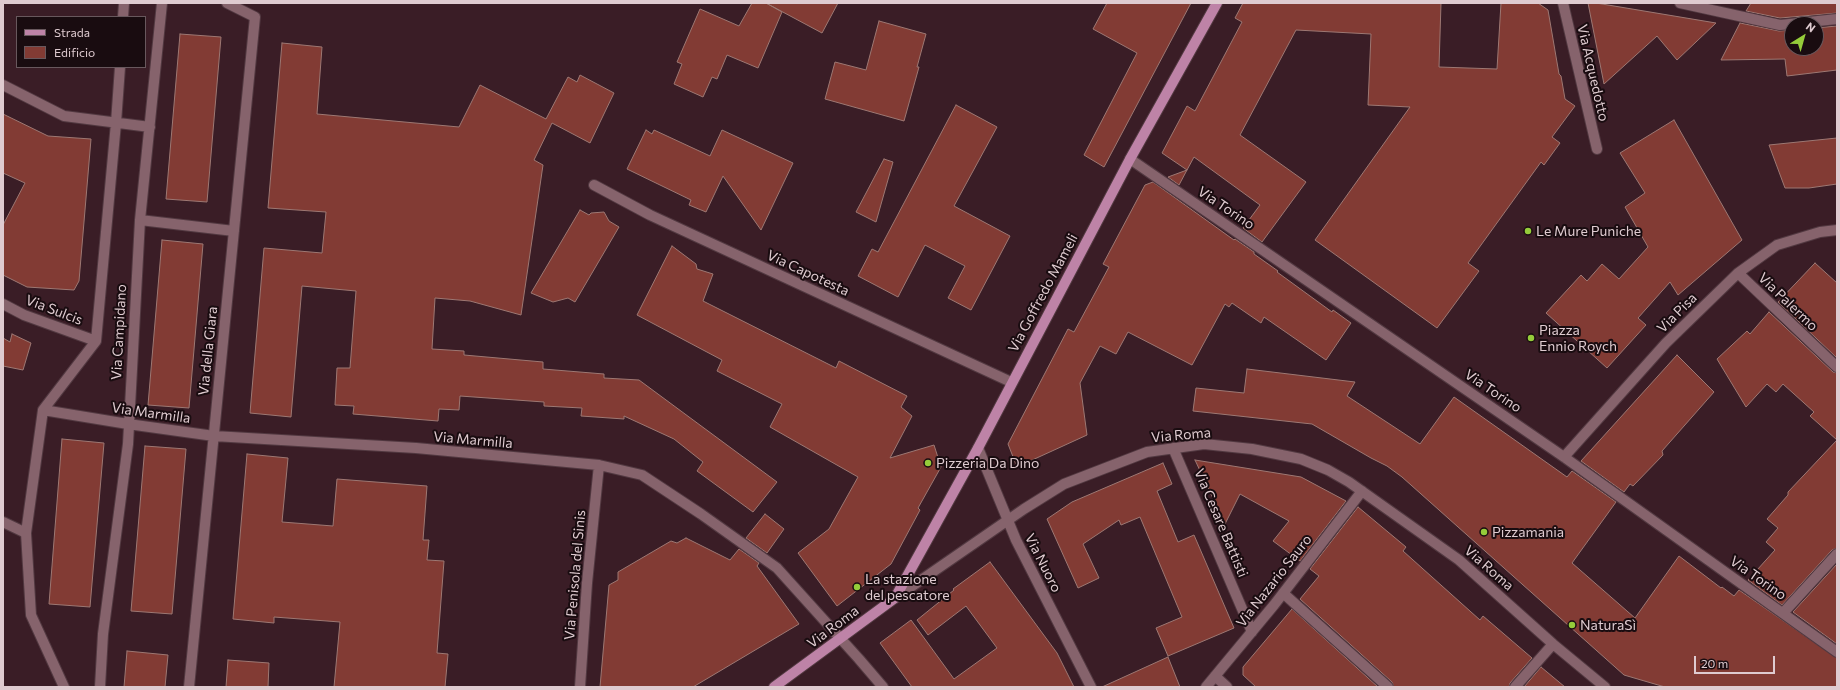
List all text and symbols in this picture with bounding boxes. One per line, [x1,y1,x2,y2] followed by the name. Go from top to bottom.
[16,16,146,68] legend
[1784,16,1824,56] north arrow
[1804,19,1818,34] text: N
[1574,23,1612,123] street label: Via Acquedotto
[54,25,90,39] text: Strada
[54,45,95,59] text: Edificio
[1194,183,1258,233] street label: Via Torino
[1536,223,1641,239] place label: Le Mure Puniche
[1523,226,1533,236] marker: Le Mure Puniche
[1005,231,1081,355] street label: Via Goffredo Mameli
[764,247,852,299] street label: Via Capotesta
[1755,269,1821,335] street label: Via Palermo
[108,284,130,380] street label: Via Campidano
[1654,290,1700,336] street label: Via Pisa
[23,291,85,329] street label: Via Sulcis
[195,305,221,397] street label: Via della Giara
[1539,322,1617,354] place label: Piazza Ennio Roych
[1526,333,1536,343] marker: Piazza Ennio Roych
[1461,366,1525,416] street label: Via Torino
[110,399,192,427] street label: Via Marmilla
[1150,424,1212,446] street label: Via Roma
[433,428,513,452] street label: Via Marmilla
[936,455,1039,471] place label: Pizzeria Da Dino
[923,458,933,468] marker: Pizzeria Da Dino
[1191,466,1251,580] street label: Via Cesare Battisti
[561,509,589,641] street label: Via Penisola del Sinis
[1492,524,1564,540] place label: Pizzamania
[1479,527,1489,537] marker: Pizzamania
[1021,531,1065,595] street label: Via Nuoro
[1233,531,1315,631] street label: Via Nazario Sauro
[1461,542,1517,594] street label: Via Roma
[1727,552,1789,604] street label: Via Torino
[865,571,950,604] place label: La stazione del pescatore
[852,582,862,592] marker: La stazione del pescatore
[804,602,862,652] street label: Via Roma
[1580,617,1636,633] place label: NaturaSì
[1567,620,1577,630] marker: NaturaSì
[1696,648,1777,674] scale bar
[1701,656,1728,670] text: 20 m

